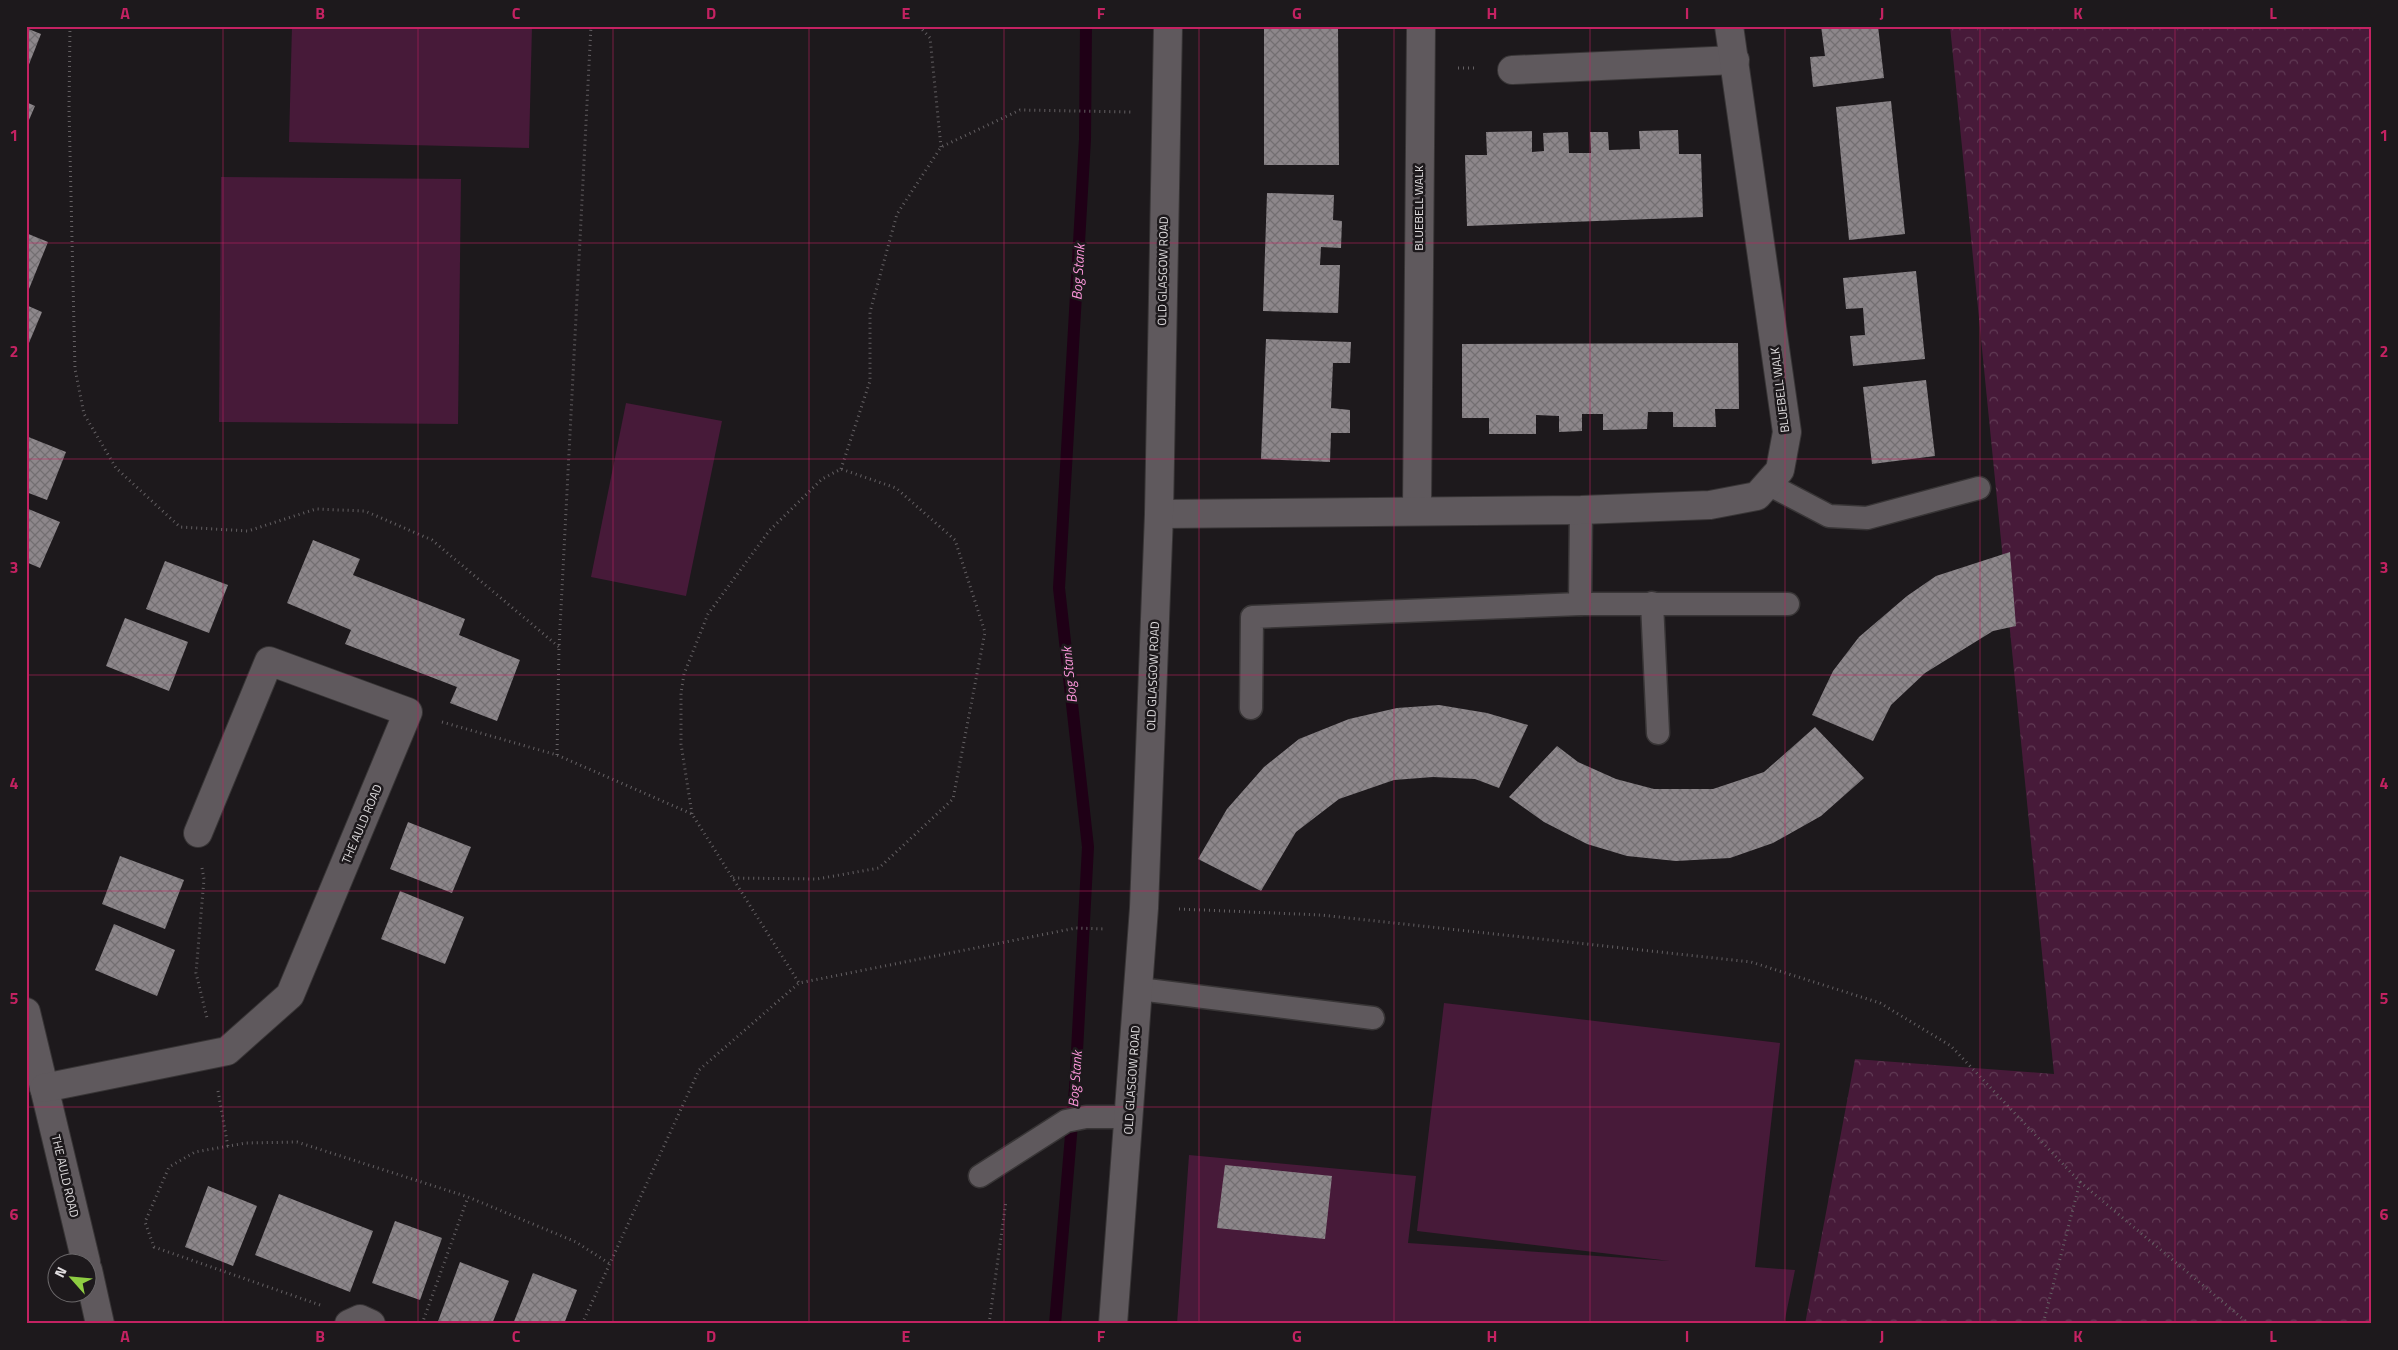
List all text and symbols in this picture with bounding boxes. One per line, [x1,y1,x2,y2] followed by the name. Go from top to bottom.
[120,1,130,25] text: A
[315,1,325,25] text: B
[512,1,521,25] text: C
[706,1,716,25] text: D
[902,1,911,25] text: E
[1097,1,1106,25] text: F
[1292,1,1302,25] text: G
[1487,1,1497,25] text: H
[1685,1,1689,25] text: I
[1880,1,1884,25] text: J
[2073,1,2083,25] text: K
[2269,1,2277,25] text: L
[10,123,18,147] text: 1
[2380,123,2388,147] text: 1
[1409,165,1428,251] street label: BLUEBELL WALK
[1152,216,1173,326] street label: OLD GLASGOW ROAD
[1066,242,1090,301] water label: Bog Stank
[10,339,18,363] text: 2
[2380,339,2388,363] text: 2
[1765,346,1794,434] street label: BLUEBELL WALK
[10,555,18,579] text: 3
[2380,555,2388,579] text: 3
[1141,621,1164,731] street label: OLD GLASGOW ROAD
[1055,644,1082,704] water label: Bog Stank
[10,771,19,795] text: 4
[2380,771,2389,795] text: 4
[336,781,387,866] street label: THE AULD ROAD
[10,986,19,1010] text: 5
[2380,986,2389,1010] text: 5
[1118,1024,1145,1135] street label: OLD GLASGOW ROAD
[1062,1048,1087,1108] water label: Bog Stank
[47,1132,84,1220] street label: THE AULD ROAD
[10,1202,19,1226] text: 6
[2380,1202,2389,1226] text: 6
[48,1252,98,1302] north arrow
[48,1263,72,1281] text: N
[120,1324,130,1348] text: A
[315,1324,325,1348] text: B
[512,1324,521,1348] text: C
[706,1324,716,1348] text: D
[902,1324,911,1348] text: E
[1097,1324,1106,1348] text: F
[1292,1324,1302,1348] text: G
[1487,1324,1497,1348] text: H
[1685,1324,1689,1348] text: I
[1880,1324,1884,1348] text: J
[2073,1324,2083,1348] text: K
[2269,1324,2277,1348] text: L

